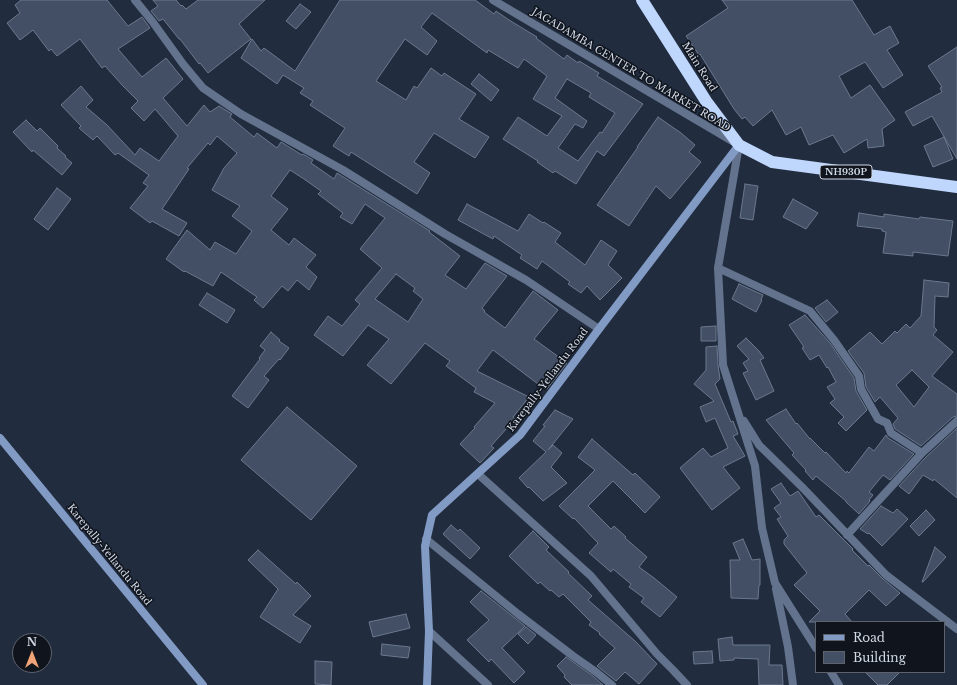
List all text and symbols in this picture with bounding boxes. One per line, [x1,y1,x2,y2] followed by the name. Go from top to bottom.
[530,6,732,134] street label: JAGADAMBA CENTER TO MARKET ROAD
[679,40,719,94] street label: Main Road
[820,165,872,179] road number: NH930P
[505,326,591,434] street label: Karepally-Yellandu Road
[64,502,154,608] street label: Karepally-Yellandu Road
[815,621,945,673] legend
[853,630,885,645] text: Road
[12,633,52,673] north arrow
[27,635,37,649] text: N
[853,650,906,665] text: Building

